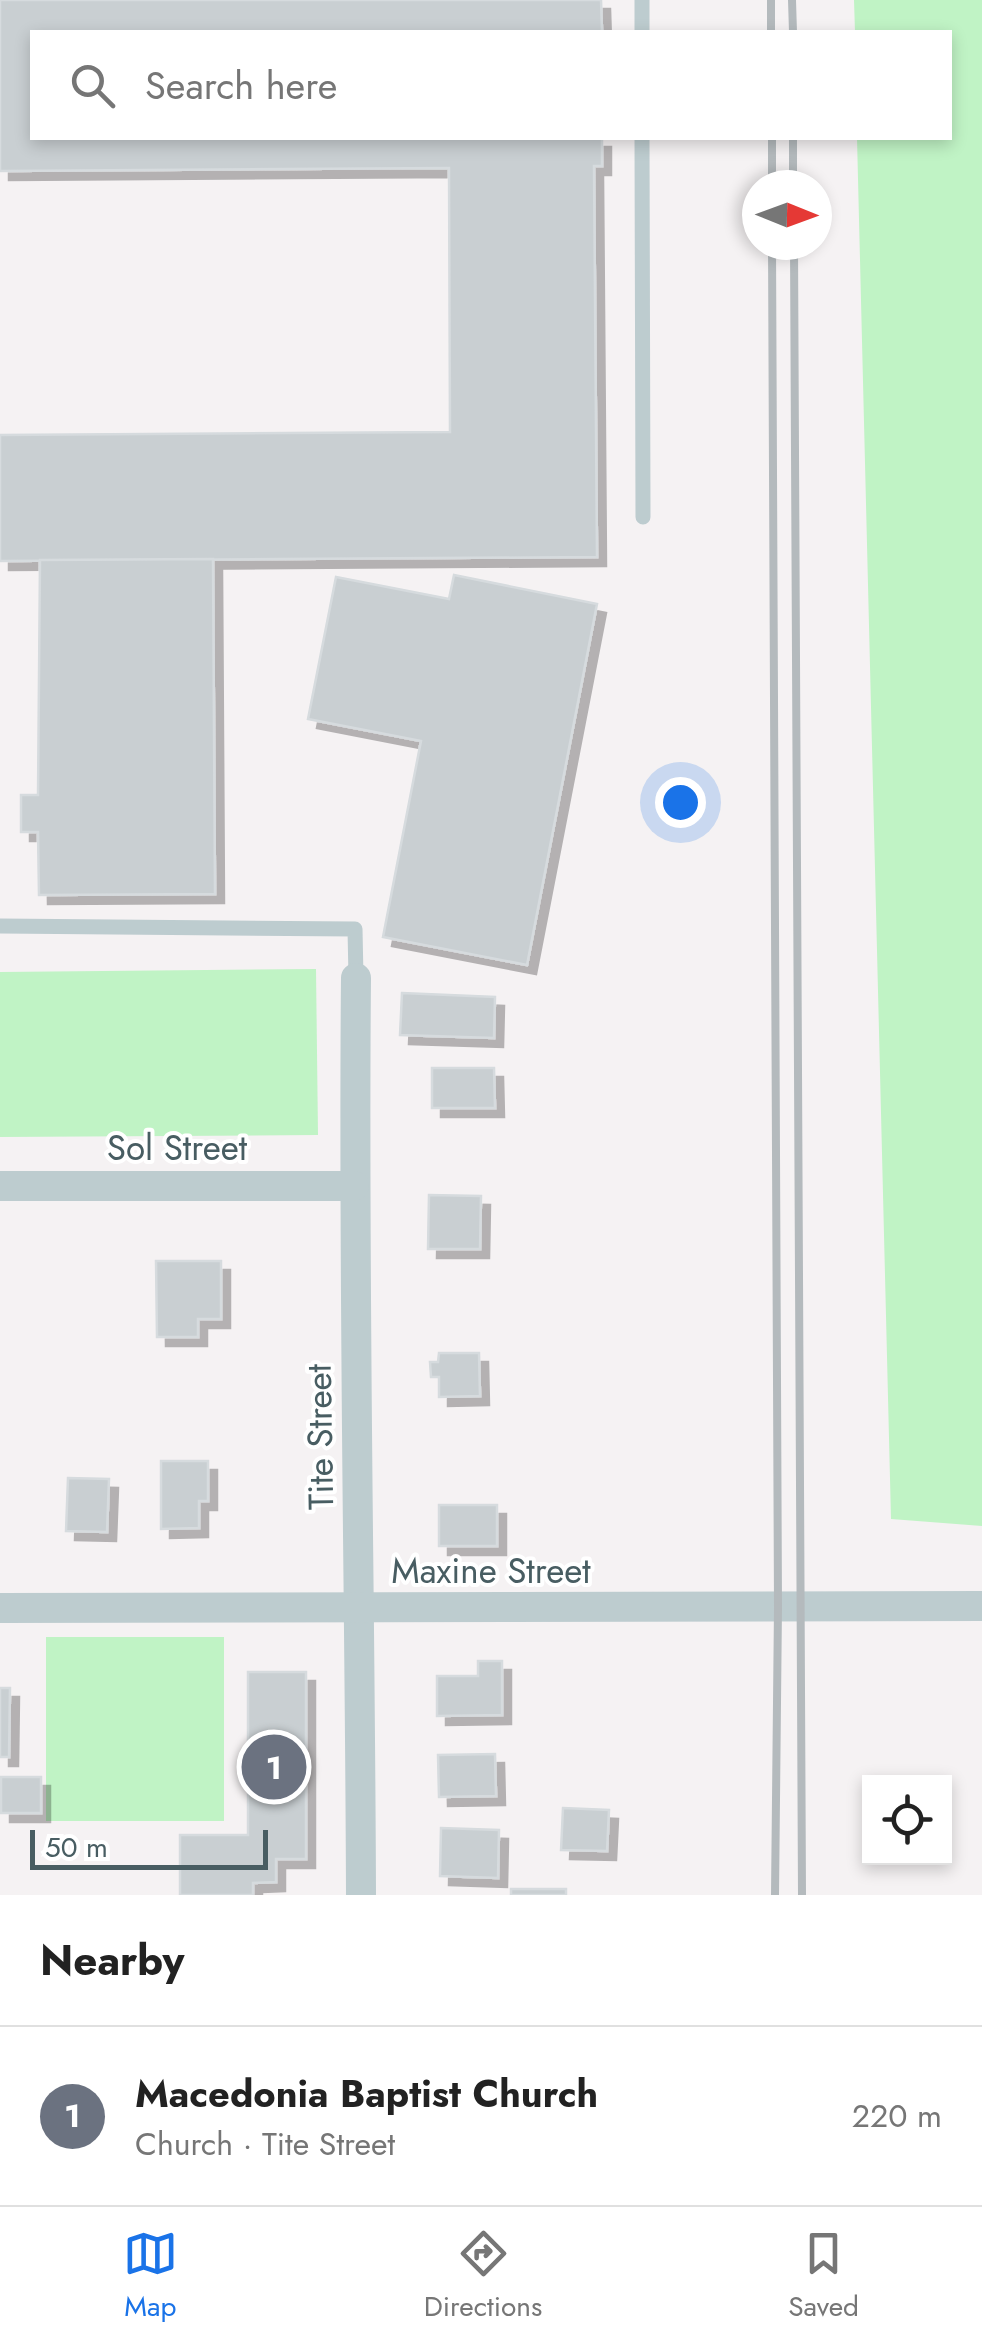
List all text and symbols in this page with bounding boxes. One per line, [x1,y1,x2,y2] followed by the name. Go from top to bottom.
[30,30,952,140] search box
[65,58,120,113] icon: search
[145,58,337,113] text: Search here
[742,170,832,260] north arrow
[655,777,706,828] your location
[107,1123,248,1173] street label: Sol Street
[294,1363,346,1510] street label: Tite Street
[391,1546,591,1596] street label: Maxine Street
[242,1730,306,1804] pin: 1
[862,1775,952,1865] map controls
[862,1775,952,1865] button: locate
[30,1825,268,1870] scale bar
[45,1827,108,1868] text: 50 m
[40,1930,184,1991] text: Nearby
[135,2066,598,2121] text: Macedonia Baptist Church
[64,2093,81,2139] text: 1
[852,2093,942,2139] text: 220 m
[135,2121,395,2167] text: Church · Tite Street
[123,2226,178,2327] tab: Map
[424,2226,542,2327] tab: Directions
[788,2226,859,2327] tab: Saved

